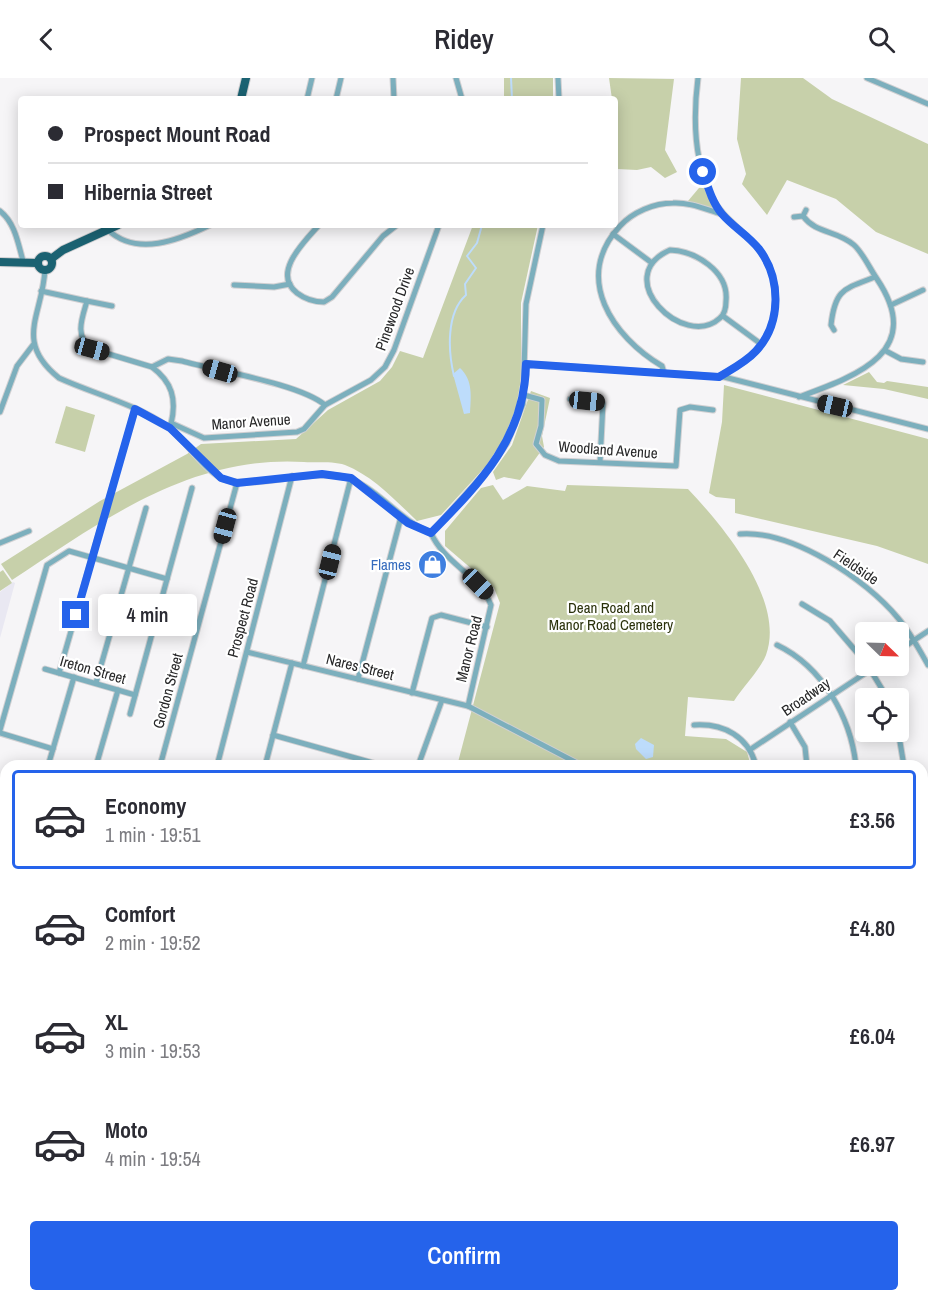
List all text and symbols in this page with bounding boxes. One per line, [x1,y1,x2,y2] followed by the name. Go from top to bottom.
[434,21,494,57] text: Ridey
[30,23,63,56] icon: back
[865,23,898,56] icon: search
[84,119,270,149] text: Prospect Mount Road
[689,158,716,185] route start
[84,177,212,207] text: Hibernia Street
[370,264,419,354] street label: Pinewood Drive
[72,336,112,362] car
[200,357,240,385] car
[568,390,606,412] car
[815,393,855,419] car
[211,408,291,435] street label: Manor Avenue
[558,436,659,463] street label: Woodland Avenue
[212,506,238,546] car
[317,542,343,582] car
[829,544,883,590] street label: Fieldside
[416,549,448,581] shop icon: Flames
[371,554,411,575] place label: Flames
[459,565,497,603] car
[222,576,263,660] street label: Prospect Road
[97,594,196,636] callout: 4 min
[549,597,674,635] park label: Dean Road and Manor Road Cemetery
[62,601,89,628] route end
[126,601,169,628] text: 4 min
[450,614,487,684] street label: Manor Road
[855,622,909,676] north arrow
[855,622,909,742] map controls
[324,648,397,685] street label: Nares Street
[58,650,129,689] street label: Ireton Street
[147,650,188,731] street label: Gordon Street
[777,672,835,721] street label: Broadway
[855,688,909,742] button: locate
[105,791,186,821] text: Economy
[33,793,87,847] icon: car
[850,805,895,835] text: £3.56
[105,821,201,848] text: 1 min · 19:51
[105,899,175,929] text: Comfort
[33,901,87,955] icon: car
[850,913,895,943] text: £4.80
[105,929,201,956] text: 2 min · 19:52
[105,1007,128,1037] text: XL
[33,1009,87,1063] icon: car
[850,1021,895,1051] text: £6.04
[105,1037,201,1064] text: 3 min · 19:53
[105,1115,148,1145] text: Moto
[33,1117,87,1171] icon: car
[850,1129,895,1159] text: £6.97
[105,1145,201,1172] text: 4 min · 19:54
[30,1221,898,1290] button: Confirm

